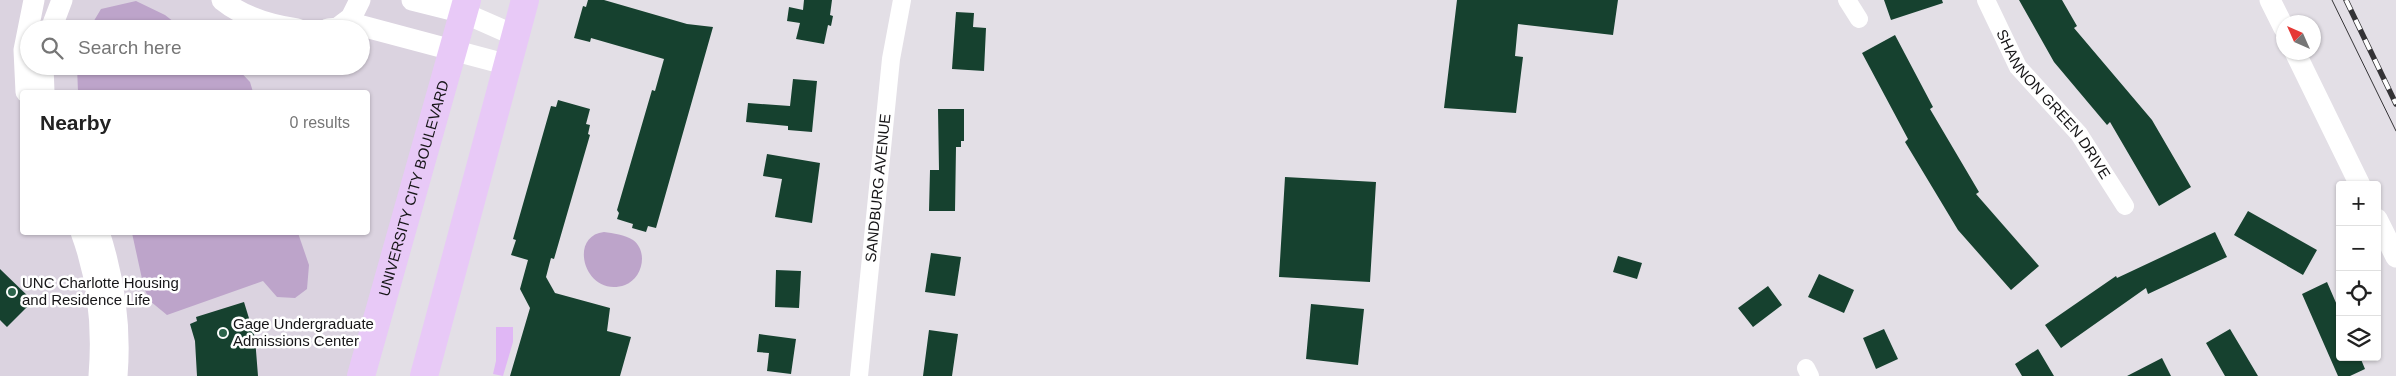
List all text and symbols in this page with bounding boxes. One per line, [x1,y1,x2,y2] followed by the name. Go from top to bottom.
[2276,15,2321,60] north arrow
[20,20,370,75] search box
[1993,26,2114,182] street label: SHANNON GREEN DRIVE
[38,34,66,62] icon: search
[78,37,182,58] text: Search here
[375,78,452,298] street label: UNIVERSITY CITY BOULEVARD
[40,111,111,134] text: Nearby
[862,113,893,263] street label: SANDBURG AVENUE
[290,114,350,131] text: 0 results
[2336,181,2381,361] map controls
[2336,181,2381,226] button: +
[2336,226,2381,271] button: −
[2336,271,2381,316] button: locate
[22,274,179,308] place label: UNC Charlotte Housing and Residence Life
[6,286,18,298] marker: UNC Charlotte Housing and Residence Life
[233,315,374,349] place label: Gage Undergraduate Admissions Center
[2336,316,2381,361] button: layers
[217,327,229,339] marker: Gage Undergraduate Admissions Center

